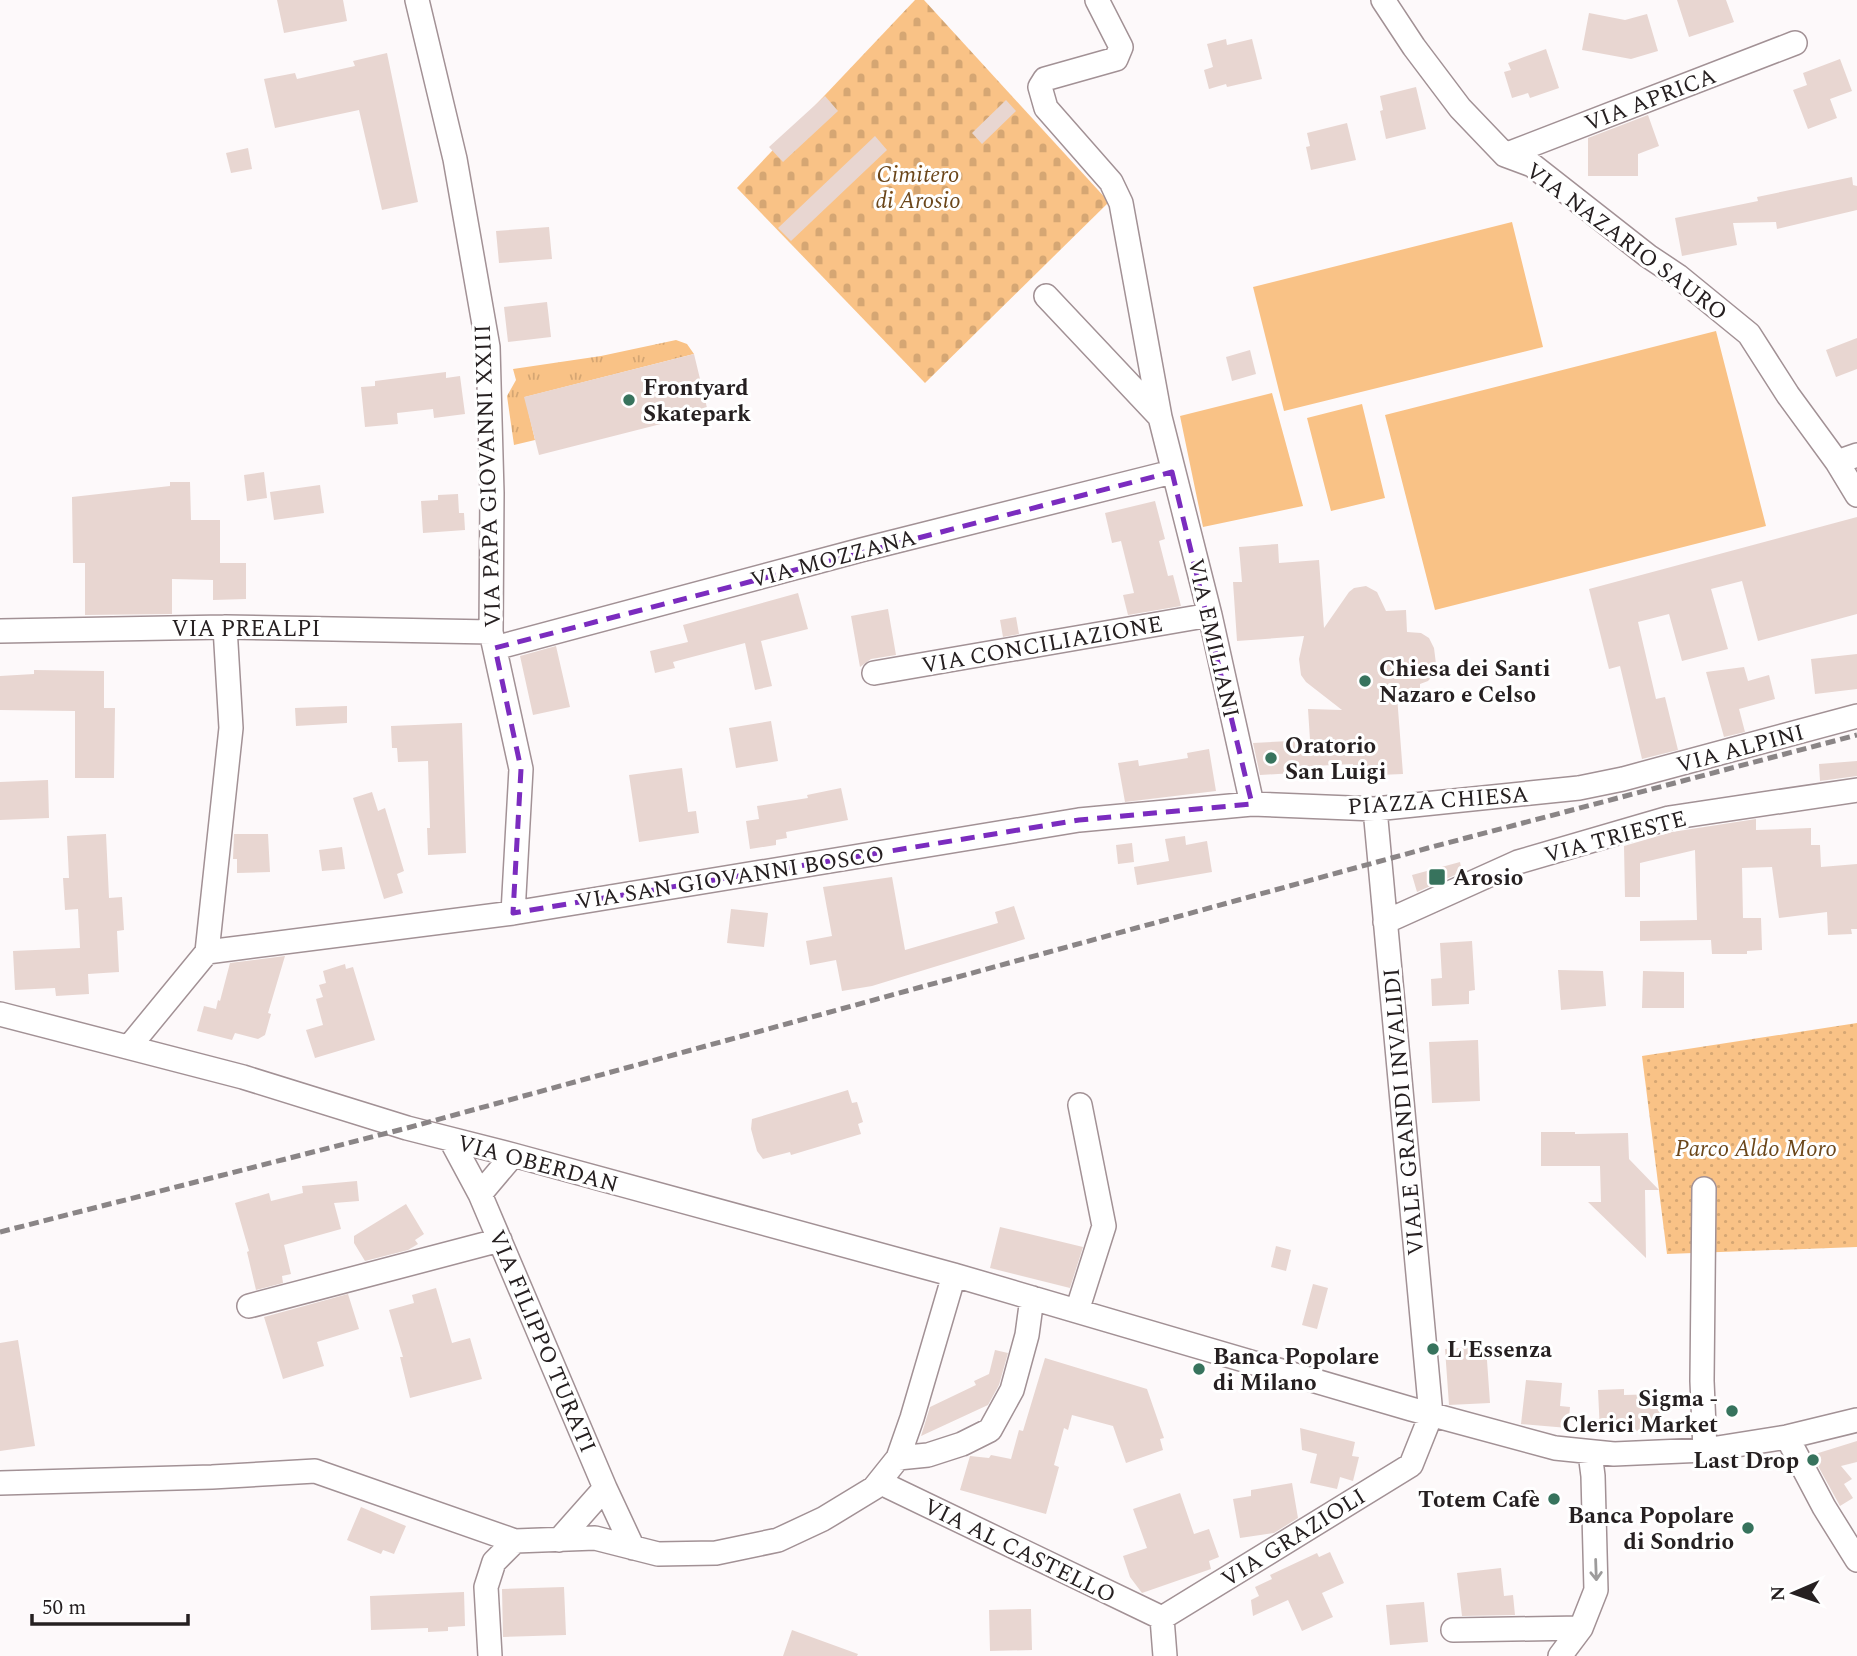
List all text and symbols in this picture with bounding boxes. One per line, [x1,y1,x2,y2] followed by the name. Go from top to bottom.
[1580,59,1721,142] street label: VIA APRICA
[1518,154,1735,330] street label: VIA NAZARIO SAURO
[875,158,961,219] park label: Cimitero di Arosio
[466,324,511,628] street label: VIA PAPA GIOVANNI XXIII
[643,371,751,432] place label: Frontyard Skatepark
[621,392,637,408] marker: Frontyard Skatepark
[747,520,920,598] street label: VIA MOZZANA
[1177,555,1248,722] street label: VIA EMILIANI
[919,607,1166,684] street label: VIA CONCILIAZIONE
[171,612,321,647] street label: VIA PREALPI
[1379,652,1550,713] place label: Chiesa dei Santi Nazaro e Celso
[1357,673,1373,689] marker: Chiesa dei Santi Nazaro e Celso
[1672,716,1808,783] street label: VIA ALPINI
[1285,729,1386,790] place label: Oratorio San Luigi
[1263,750,1279,766] marker: Oratorio San Luigi
[1346,778,1530,825] street label: PIAZZA CHIESA
[1540,802,1691,873] street label: VIA TRIESTE
[574,837,887,920] street label: VIA SAN GIOVANNI BOSCO
[1453,861,1523,896] place label: Arosio
[1427,867,1447,887] marker: Arosio
[1374,967,1435,1257] street label: VIALE GRANDI INVALIDI
[453,1126,622,1203] street label: VIA OBERDAN
[1675,1132,1837,1167] park label: Parco Aldo Moro
[479,1225,604,1459] street label: VIA FILIPPO TURATI
[1447,1333,1552,1368] place label: L'Essenza
[1213,1340,1379,1401] place label: Banca Popolare di Milano
[1425,1341,1441,1357] marker: L'Essenza
[1191,1361,1207,1377] marker: Banca Popolare di Milano
[1563,1382,1718,1443] place label: Sigma - Clerici Market
[1724,1403,1740,1419] marker: Sigma - Clerici Market
[1693,1444,1799,1479] place label: Last Drop
[1805,1452,1821,1468] marker: Last Drop
[1215,1480,1373,1597] street label: VIA GRAZIOLI
[1418,1483,1540,1518] place label: Totem Cafè
[917,1490,1121,1613] street label: VIA AL CASTELLO
[1546,1491,1562,1507] marker: Totem Cafè
[1568,1499,1734,1560] place label: Banca Popolare di Sondrio
[1740,1520,1756,1536] marker: Banca Popolare di Sondrio
[1589,1558,1602,1581] one-way arrow
[1759,1558,1829,1628] north arrow
[32,1582,187,1626] scale bar
[1764,1585,1793,1602] text: N
[42,1592,86,1624] text: 50 m

